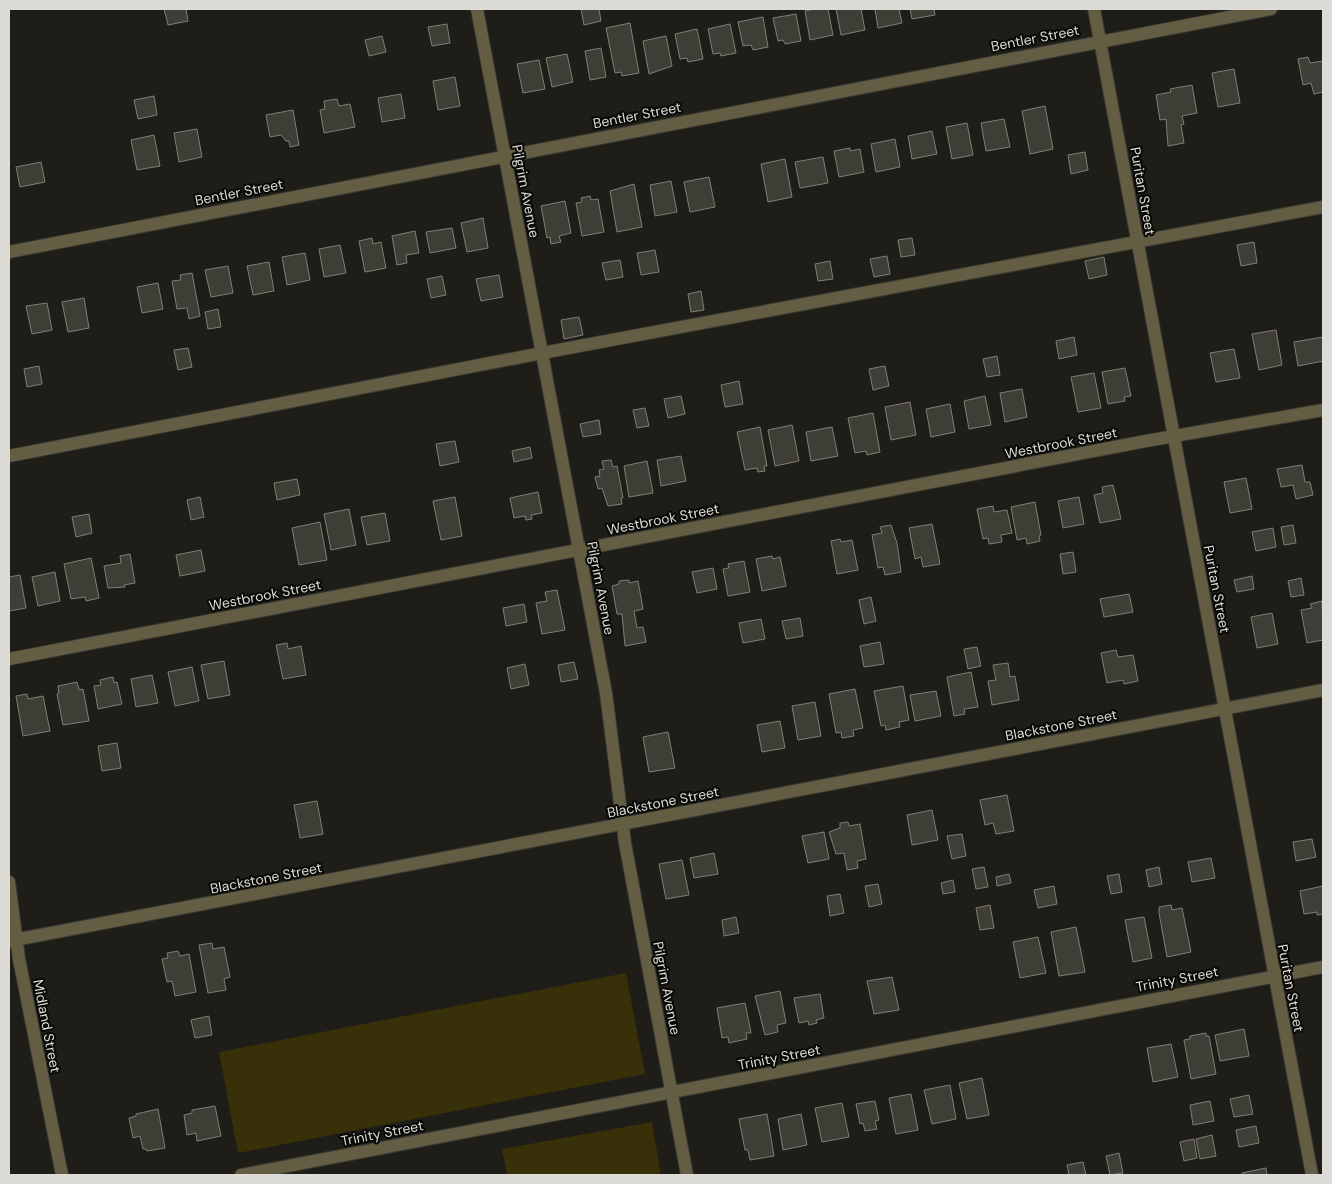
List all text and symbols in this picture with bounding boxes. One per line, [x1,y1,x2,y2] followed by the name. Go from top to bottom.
[989,21,1081,55] street label: Bentler Street
[591,98,683,132] street label: Bentler Street
[508,143,544,239] street label: Pilgrim Avenue
[1126,145,1160,237] street label: Puritan Street
[193,175,285,209] street label: Bentler Street
[1003,423,1119,463] street label: Westbrook Street
[605,499,721,539] street label: Westbrook Street
[583,540,619,636] street label: Pilgrim Avenue
[1200,543,1234,635] street label: Puritan Street
[207,575,323,615] street label: Westbrook Street
[1004,705,1118,745] street label: Blackstone Street
[606,782,720,822] street label: Blackstone Street
[209,858,323,898] street label: Blackstone Street
[649,940,685,1036] street label: Pilgrim Avenue
[1274,942,1308,1034] street label: Puritan Street
[1134,962,1220,996] street label: Trinity Street
[29,978,65,1074] street label: Midland Street
[736,1040,822,1074] street label: Trinity Street
[339,1116,425,1150] street label: Trinity Street

